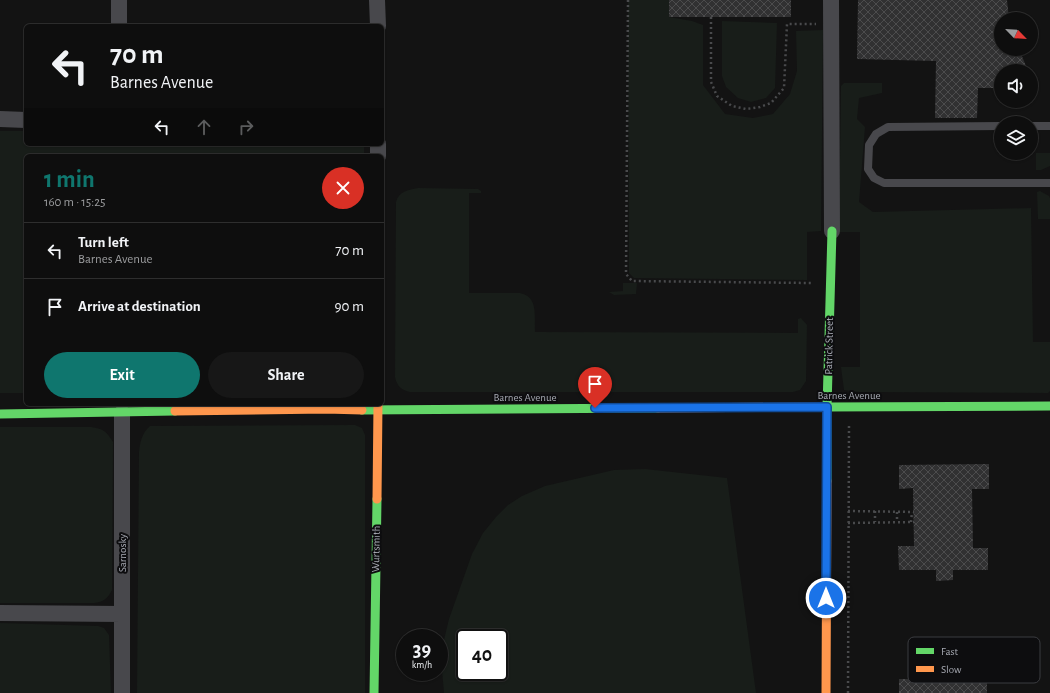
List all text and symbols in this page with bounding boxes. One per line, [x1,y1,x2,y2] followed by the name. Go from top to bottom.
[994,12,1038,56] north arrow
[994,12,1038,160] map controls
[44,40,96,92] icon: left
[110,41,164,69] text: 70 m
[994,64,1038,108] button: sound
[110,74,213,92] text: Barnes Avenue
[151,116,173,138] icon: left
[193,116,215,138] icon: ahead
[235,116,257,138] icon: right
[994,116,1038,160] button: layers
[322,167,364,209] button: close
[44,168,95,192] text: 1 min
[44,196,106,209] text: 160 m · 15:25
[78,235,129,250] text: Turn left
[44,240,66,262] icon: left
[335,243,364,258] text: 70 m
[78,253,153,266] text: Barnes Avenue
[44,296,66,318] icon: arrive
[78,299,201,314] text: Arrive at destination
[335,299,364,314] text: 90 m
[823,317,835,375] street label: Patrick Street
[44,352,200,398] button: Exit
[208,352,364,398] button: Share
[578,367,612,408] pin
[584,373,606,395] icon: arrive
[817,390,881,401] street label: Barnes Avenue
[493,392,557,403] street label: Barnes Avenue
[370,526,382,572] street label: Wurtsmith
[117,534,128,572] street label: Sarnosky
[805,577,847,619] position arrow
[456,629,508,681] speed limit sign: 40
[908,637,1040,683] legend
[413,640,431,660] text: 39
[941,646,959,657] text: Fast
[412,660,432,670] text: km/h
[941,664,962,675] text: Slow

